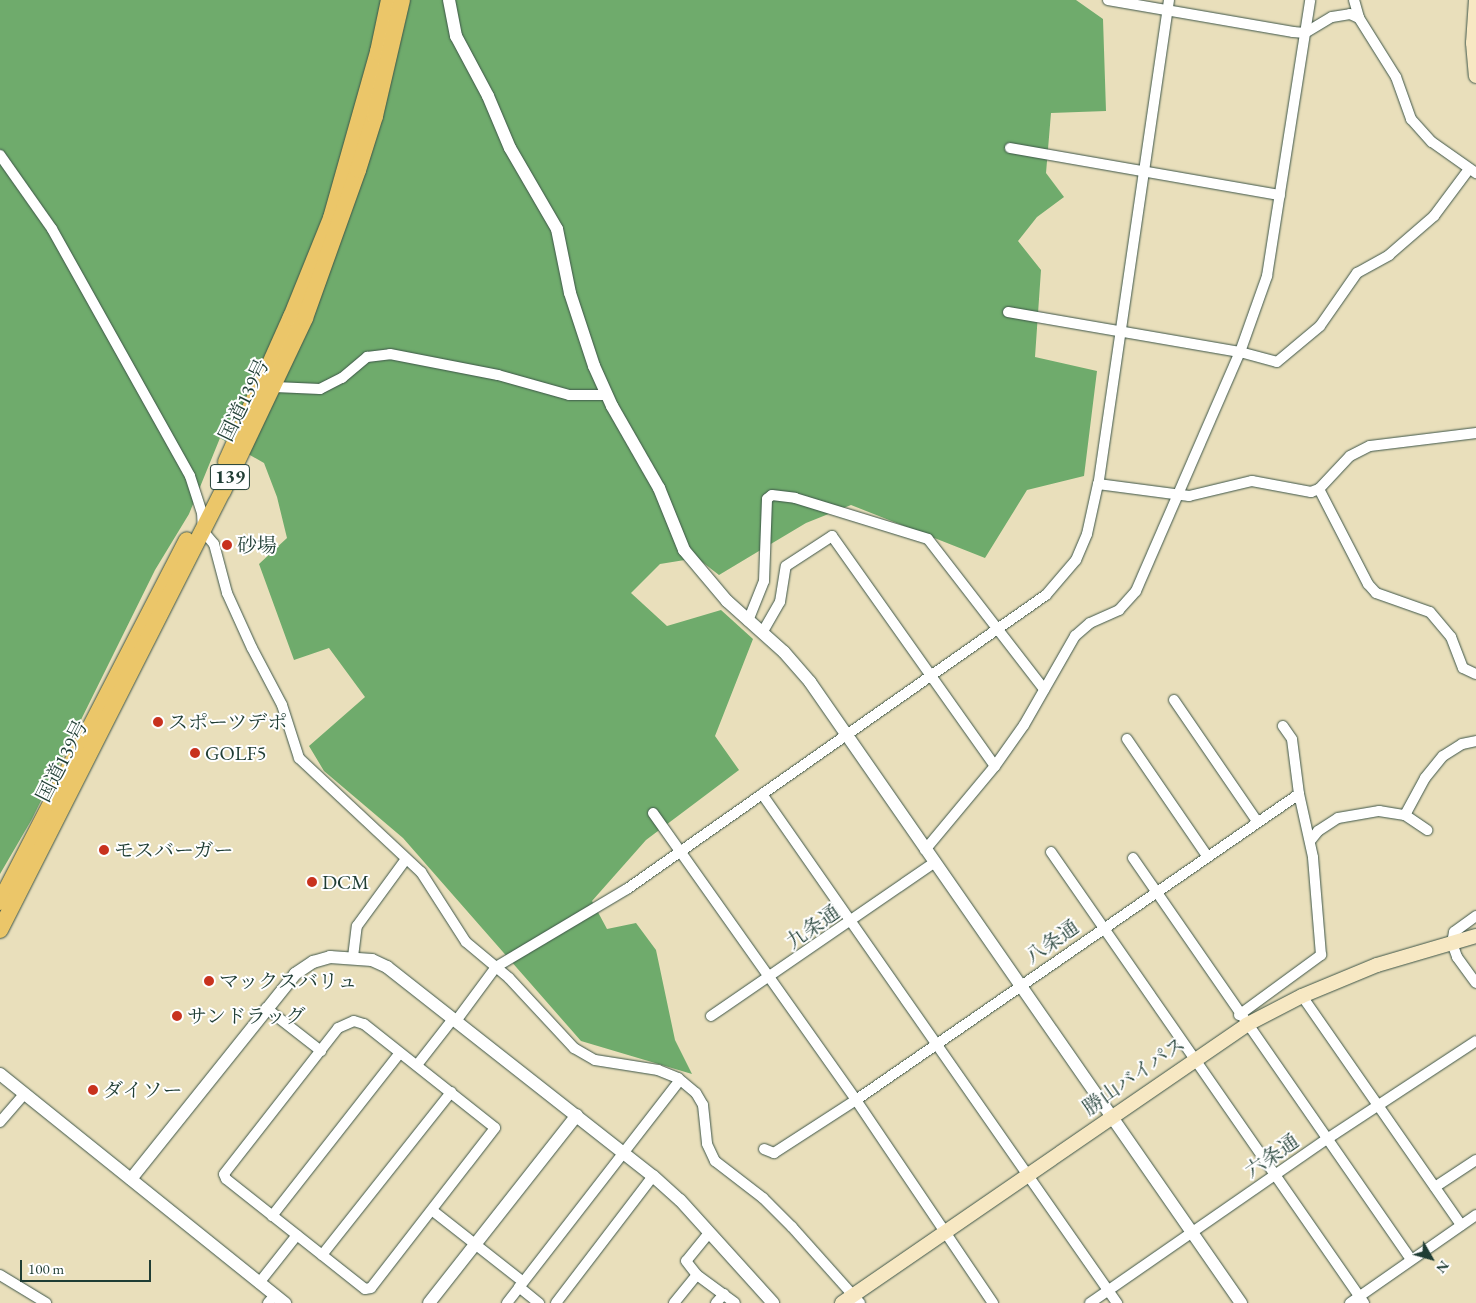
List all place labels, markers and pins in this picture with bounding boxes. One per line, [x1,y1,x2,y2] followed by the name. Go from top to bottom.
[237,533,277,557] place label: 砂場
[221,539,233,551] marker: 砂場
[168,710,288,734] place label: スポーツデポ
[152,716,164,728] marker: スポーツデポ
[205,741,266,765] place label: GOLF5
[189,747,201,759] marker: GOLF5
[114,838,234,862] place label: モスバーガー
[98,844,110,856] marker: モスバーガー
[322,870,369,894] place label: DCM
[306,876,318,888] marker: DCM
[219,969,359,993] place label: マックスバリュ
[203,975,215,987] marker: マックスバリュ
[187,1004,307,1028] place label: サンドラッグ
[171,1010,183,1022] marker: サンドラッグ
[103,1078,183,1102] place label: ダイソー
[87,1084,99,1096] marker: ダイソー

